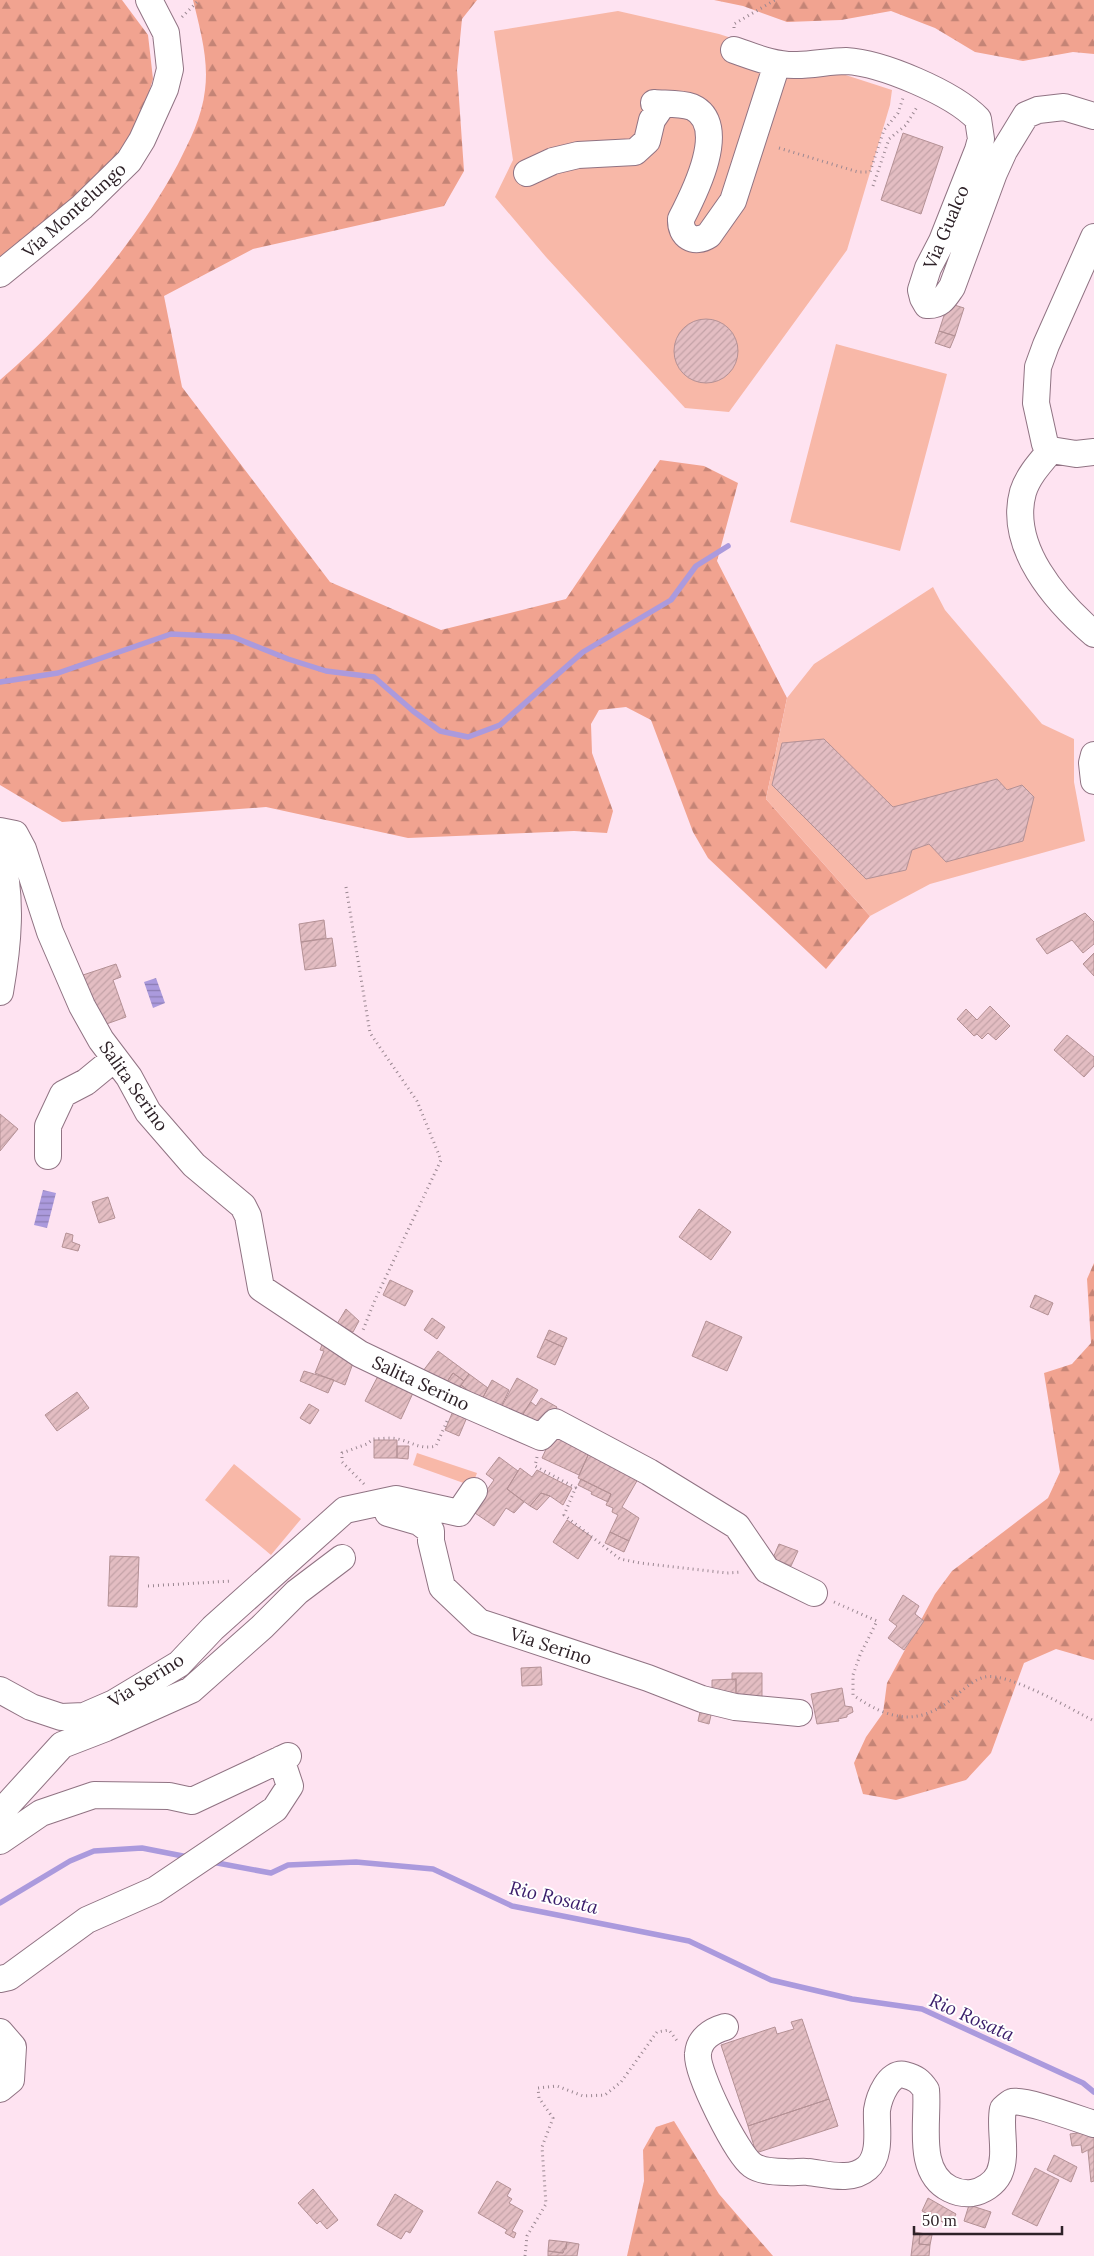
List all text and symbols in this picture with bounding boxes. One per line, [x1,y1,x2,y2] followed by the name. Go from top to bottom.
[17,157,131,263] street label: Via Montelungo
[918,181,974,273] street label: Via Gualco
[94,1036,174,1136] street label: Salita Serino
[369,1350,473,1416] street label: Salita Serino
[506,1622,595,1670] street label: Via Serino
[103,1648,188,1713] street label: Via Serino
[507,1875,601,1919] water label: Rio Rosata
[926,1988,1019,2047] water label: Rio Rosata
[914,2204,1062,2236] scale bar
[922,2211,957,2230] text: 50 m

